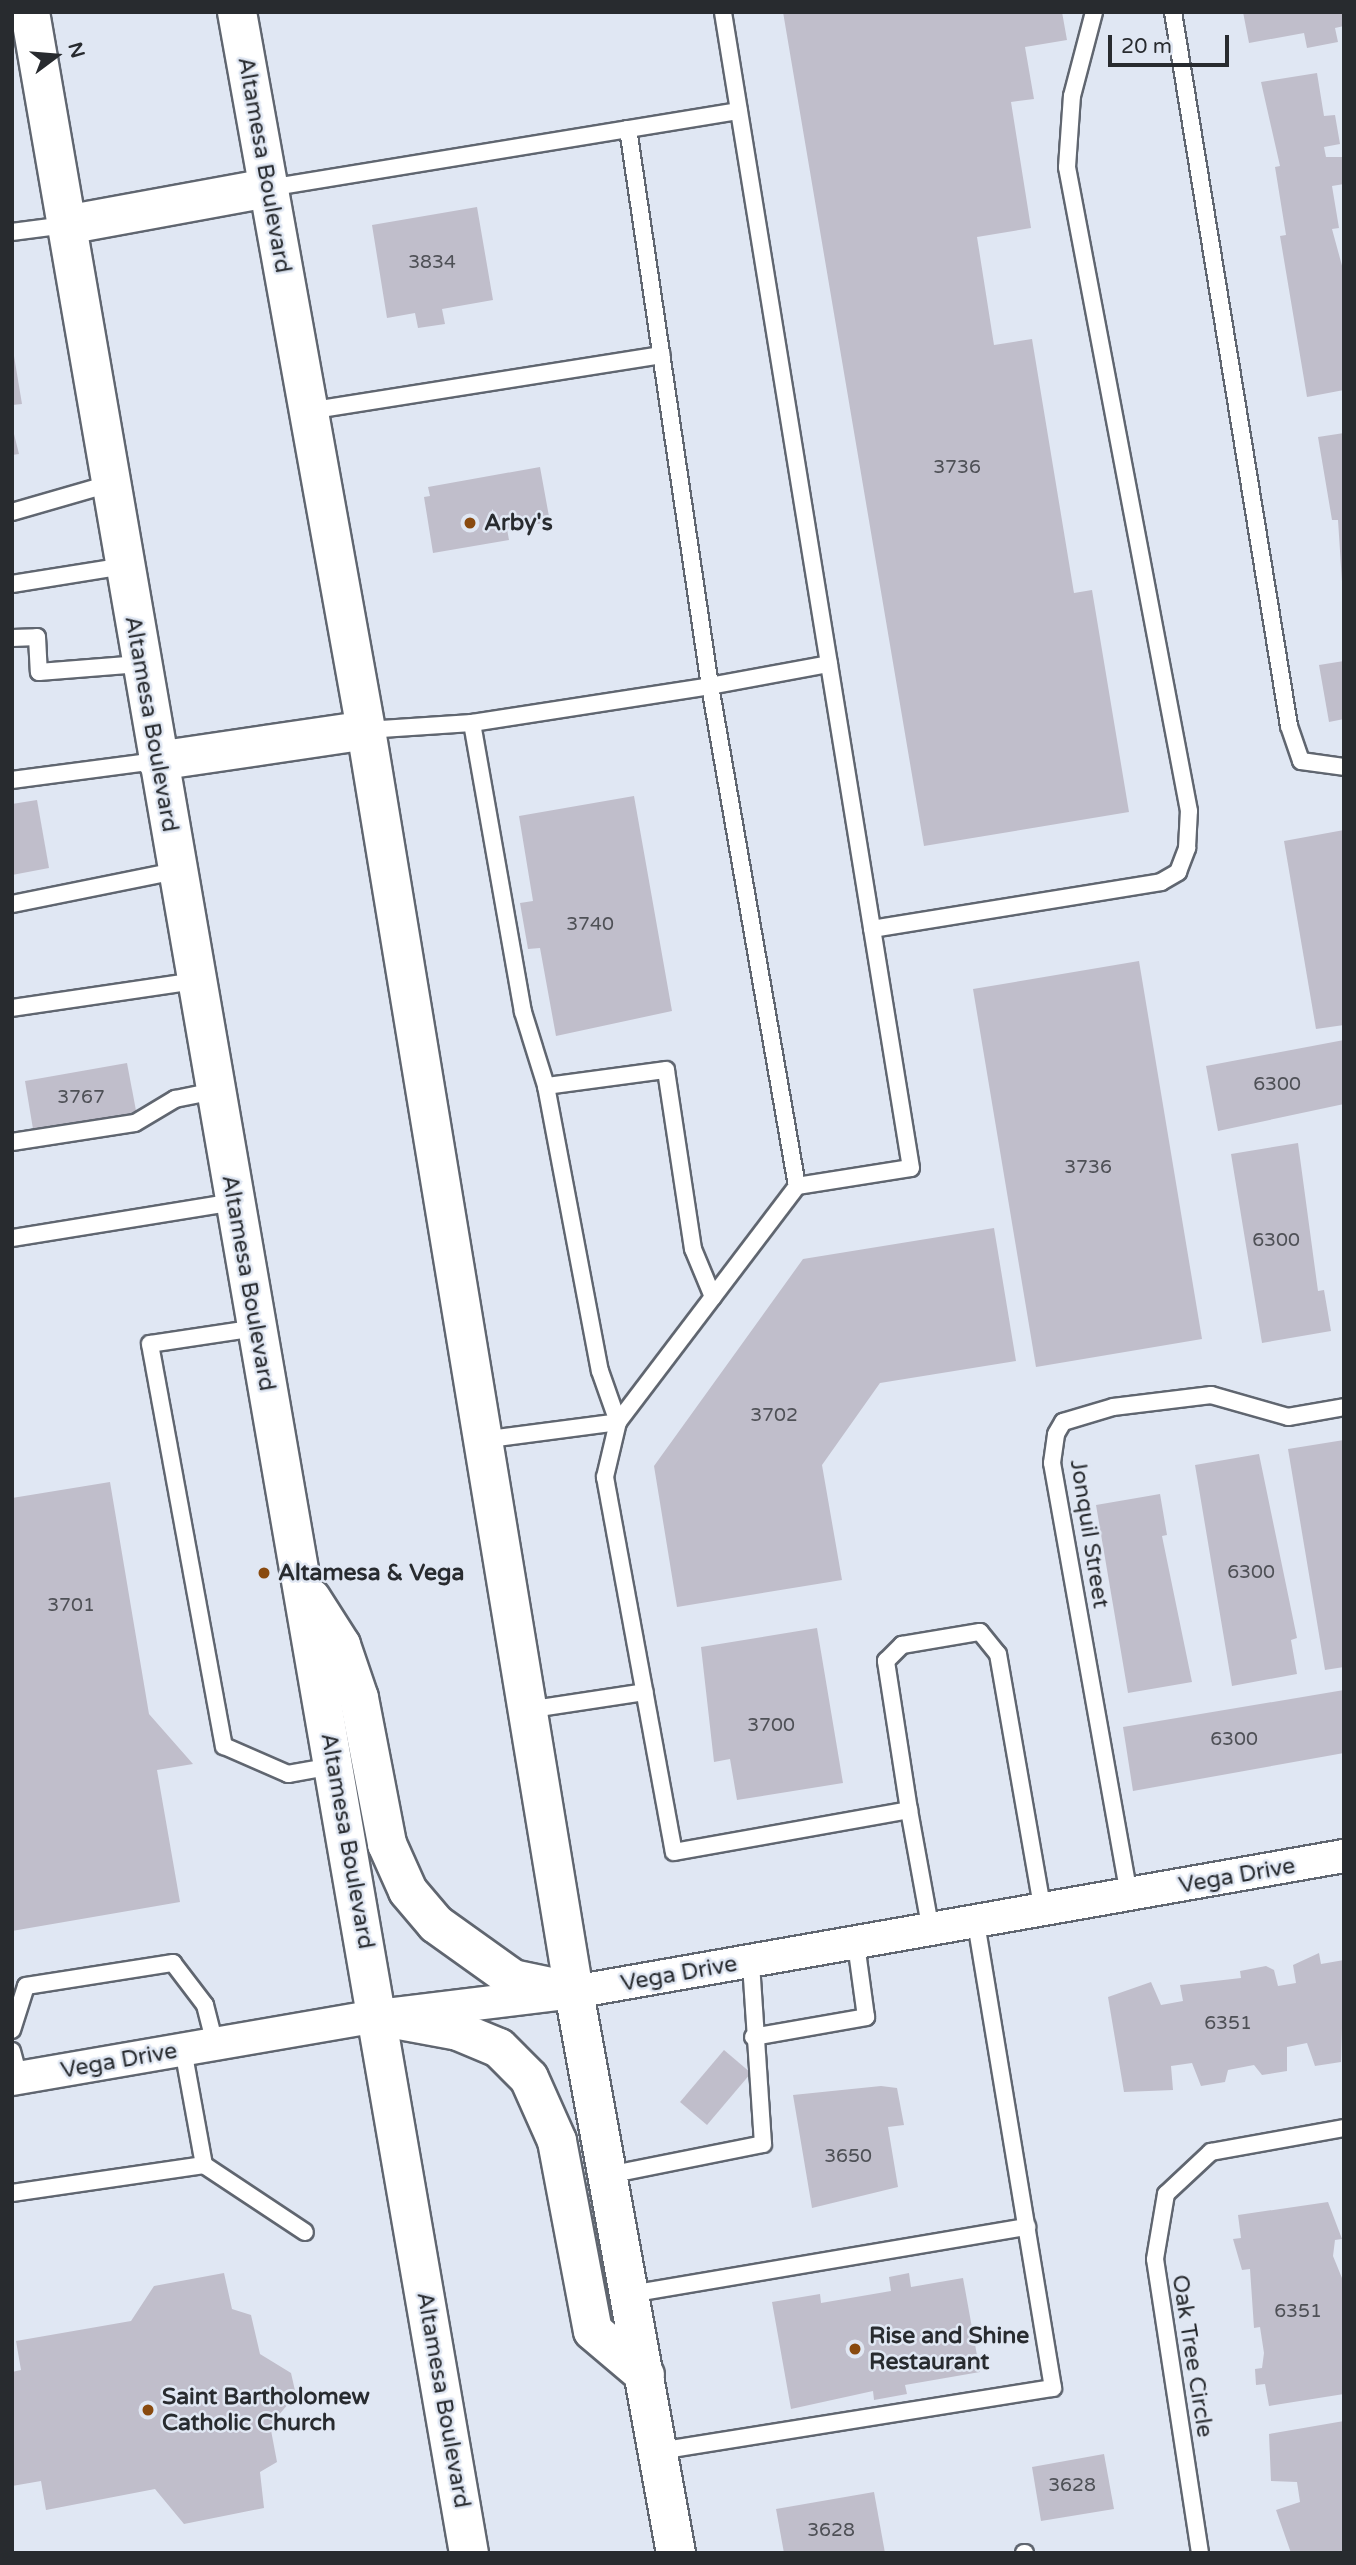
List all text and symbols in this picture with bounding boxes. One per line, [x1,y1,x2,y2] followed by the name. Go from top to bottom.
[21,21,91,91] north arrow
[1111,21,1232,65] scale bar
[1121,34,1172,59] text: 20 m
[64,40,89,61] text: N
[231,55,297,275] street label: Altamesa Boulevard
[408,252,456,274] house number: 3834
[933,457,981,479] house number: 3736
[484,509,553,537] place label: Arby's
[462,515,478,531] marker: Arby's
[118,614,184,834] street label: Altamesa Boulevard
[566,914,614,936] house number: 3740
[1253,1074,1301,1096] house number: 6300
[57,1087,105,1109] house number: 3767
[1064,1157,1112,1179] house number: 3736
[215,1173,281,1393] street label: Altamesa Boulevard
[1252,1230,1300,1252] house number: 6300
[750,1405,798,1427] house number: 3702
[1064,1458,1114,1610] street label: Jonquil Street
[278,1559,465,1587] place label: Altamesa & Vega
[1227,1562,1275,1584] house number: 6300
[256,1565,272,1581] marker: Altamesa & Vega
[47,1595,95,1617] house number: 3701
[747,1715,795,1737] house number: 3700
[1210,1729,1258,1751] house number: 6300
[314,1731,380,1951] street label: Altamesa Boulevard
[1177,1852,1297,1900] street label: Vega Drive
[619,1950,739,1998] street label: Vega Drive
[1204,2013,1252,2035] house number: 6351
[59,2037,179,2085] street label: Vega Drive
[824,2146,872,2168] house number: 3650
[1166,2273,1218,2439] street label: Oak Tree Circle
[410,2290,476,2510] street label: Altamesa Boulevard
[1274,2301,1322,2323] house number: 6351
[869,2322,1029,2376] place label: Rise and Shine Restaurant
[847,2341,863,2357] marker: Rise and Shine Restaurant
[162,2383,370,2437] place label: Saint Bartholomew Catholic Church
[140,2402,156,2418] marker: Saint Bartholomew Catholic Church
[1048,2475,1096,2497] house number: 3628
[807,2520,855,2542] house number: 3628

